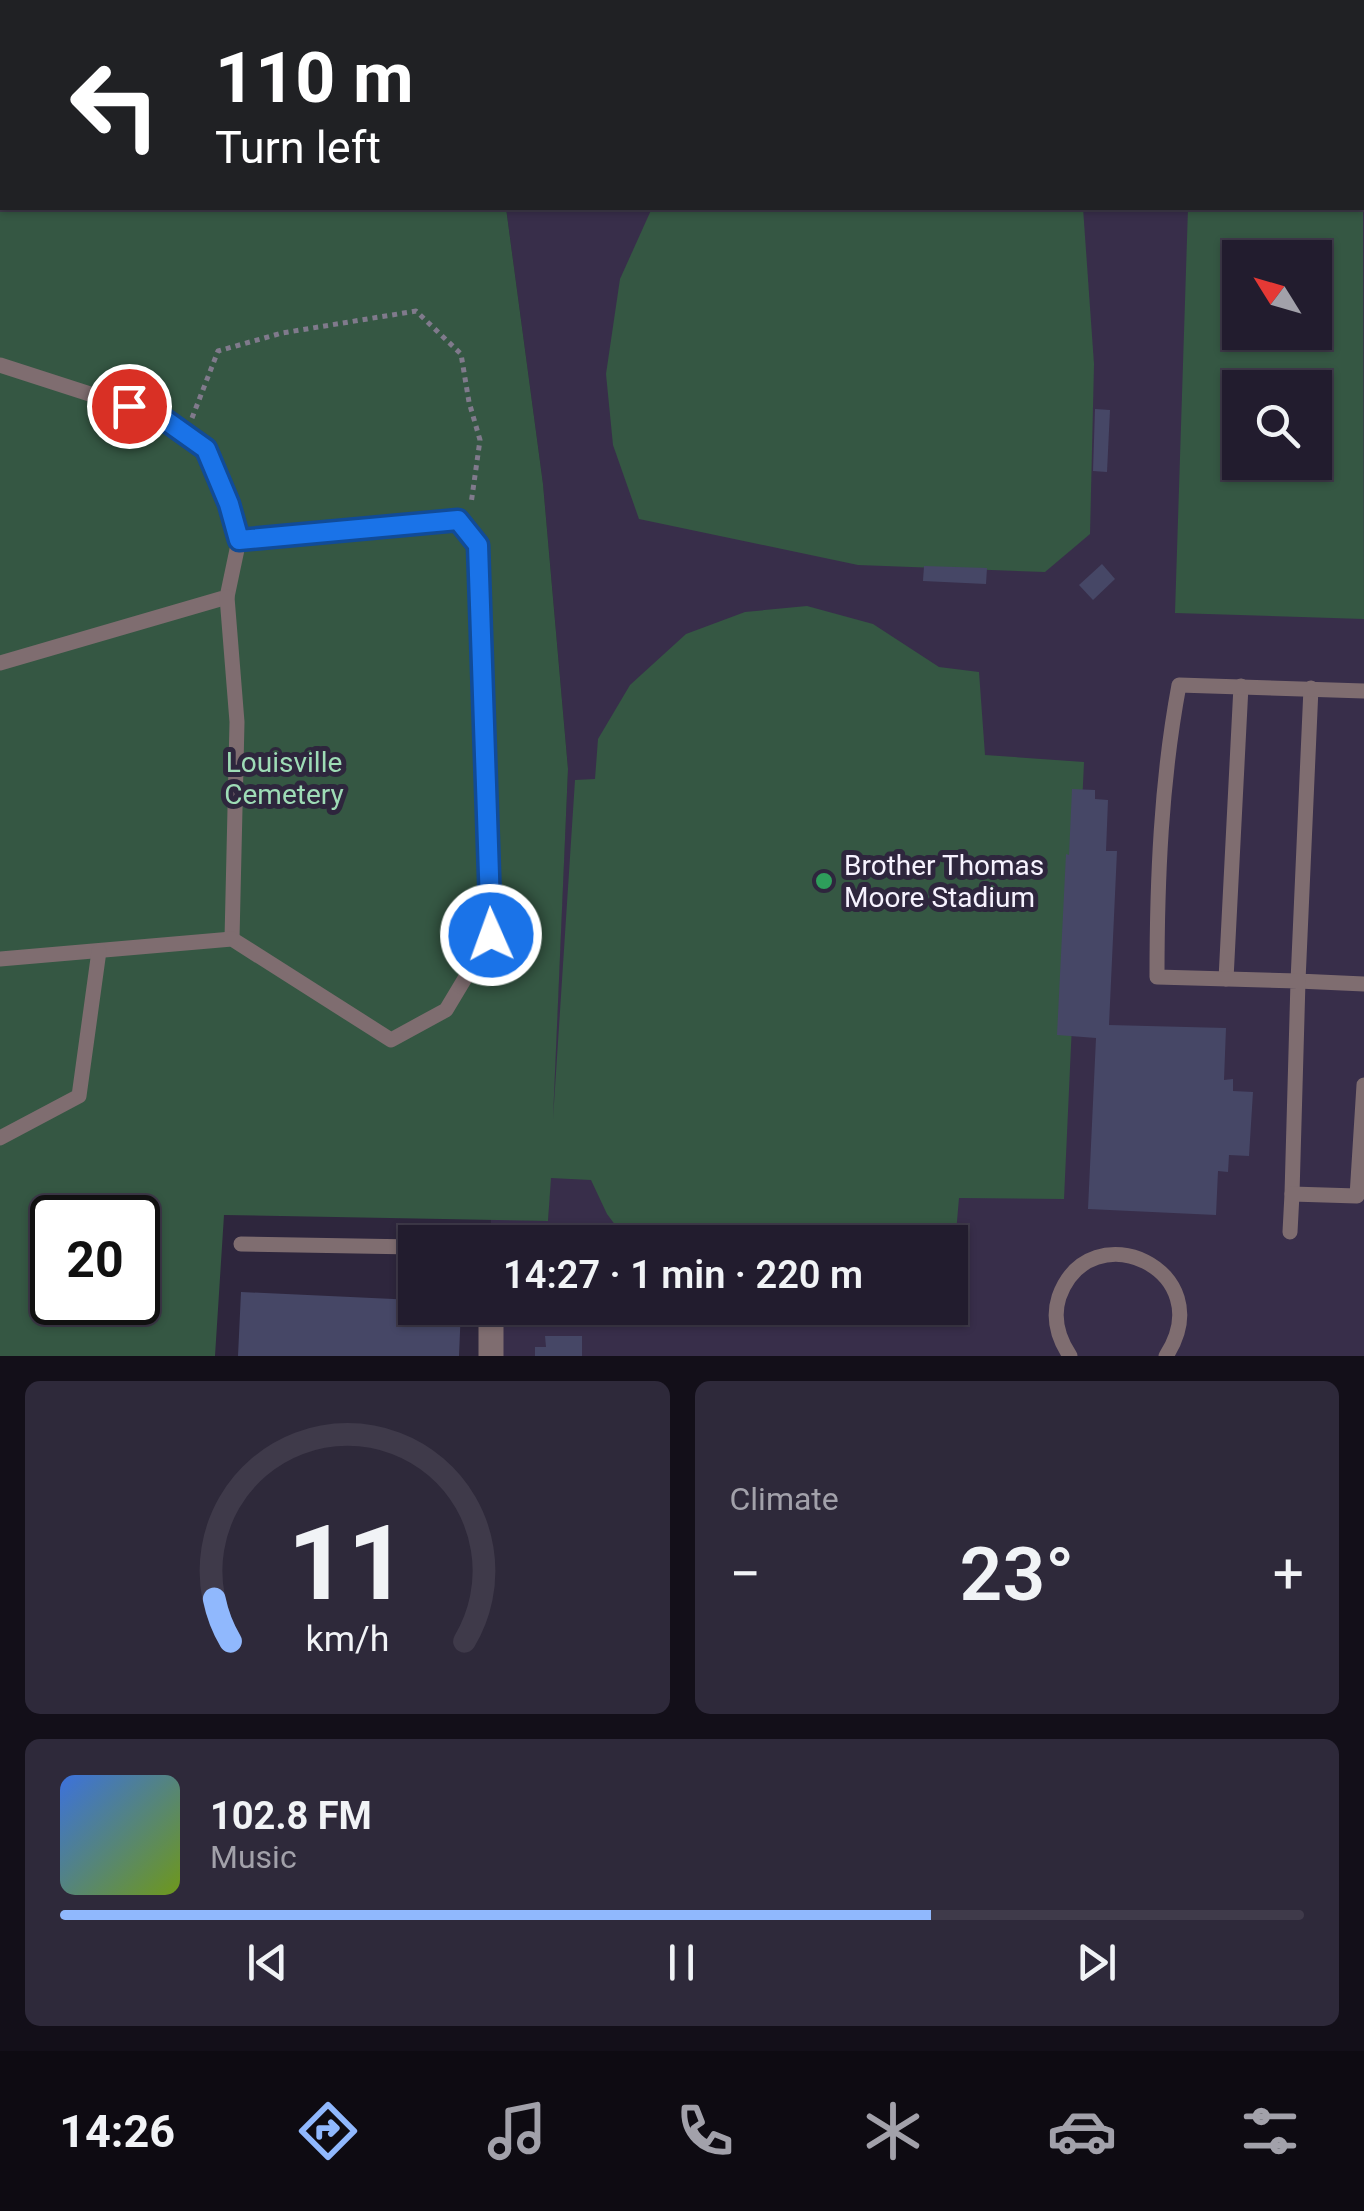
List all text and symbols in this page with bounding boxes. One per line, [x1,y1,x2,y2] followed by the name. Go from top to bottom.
[215,37,414,119] text: 110 m
[50,40,180,170] icon: left
[215,121,381,174] text: Turn left
[1222,240,1332,350] north arrow
[1222,240,1332,480] map controls
[87,364,172,449] pin
[1222,370,1332,480] button: search
[102,379,157,434] icon: arrive
[224,746,344,811] park label: Louisville Cemetery
[844,849,1044,914] place label: Brother Thomas Moore Stadium
[813,870,835,892] marker: Brother Thomas Moore Stadium
[439,883,543,987] position arrow
[30,1195,160,1325] speed limit sign: 20
[503,1253,863,1297] text: 14:27 · 1 min · 220 m
[730,1480,839,1518] text: Climate
[288,1503,407,1624] text: 11
[960,1530,1074,1618] text: 23°
[730,1542,761,1606] text: −
[1273,1542,1304,1606] text: +
[305,1618,389,1660] text: km/h
[210,1794,372,1838] text: 102.8 FM
[210,1838,297,1876] text: Music
[240,1935,295,1990] icon: previous
[654,1935,709,1990] icon: pause
[1069,1935,1124,1990] icon: next
[293,2096,363,2166] icon: directions
[482,2096,552,2166] icon: music
[670,2096,740,2166] icon: phone
[858,2096,928,2166] icon: climate
[1047,2096,1117,2166] icon: car
[1235,2096,1305,2166] icon: filters
[59,2105,175,2158] text: 14:26

